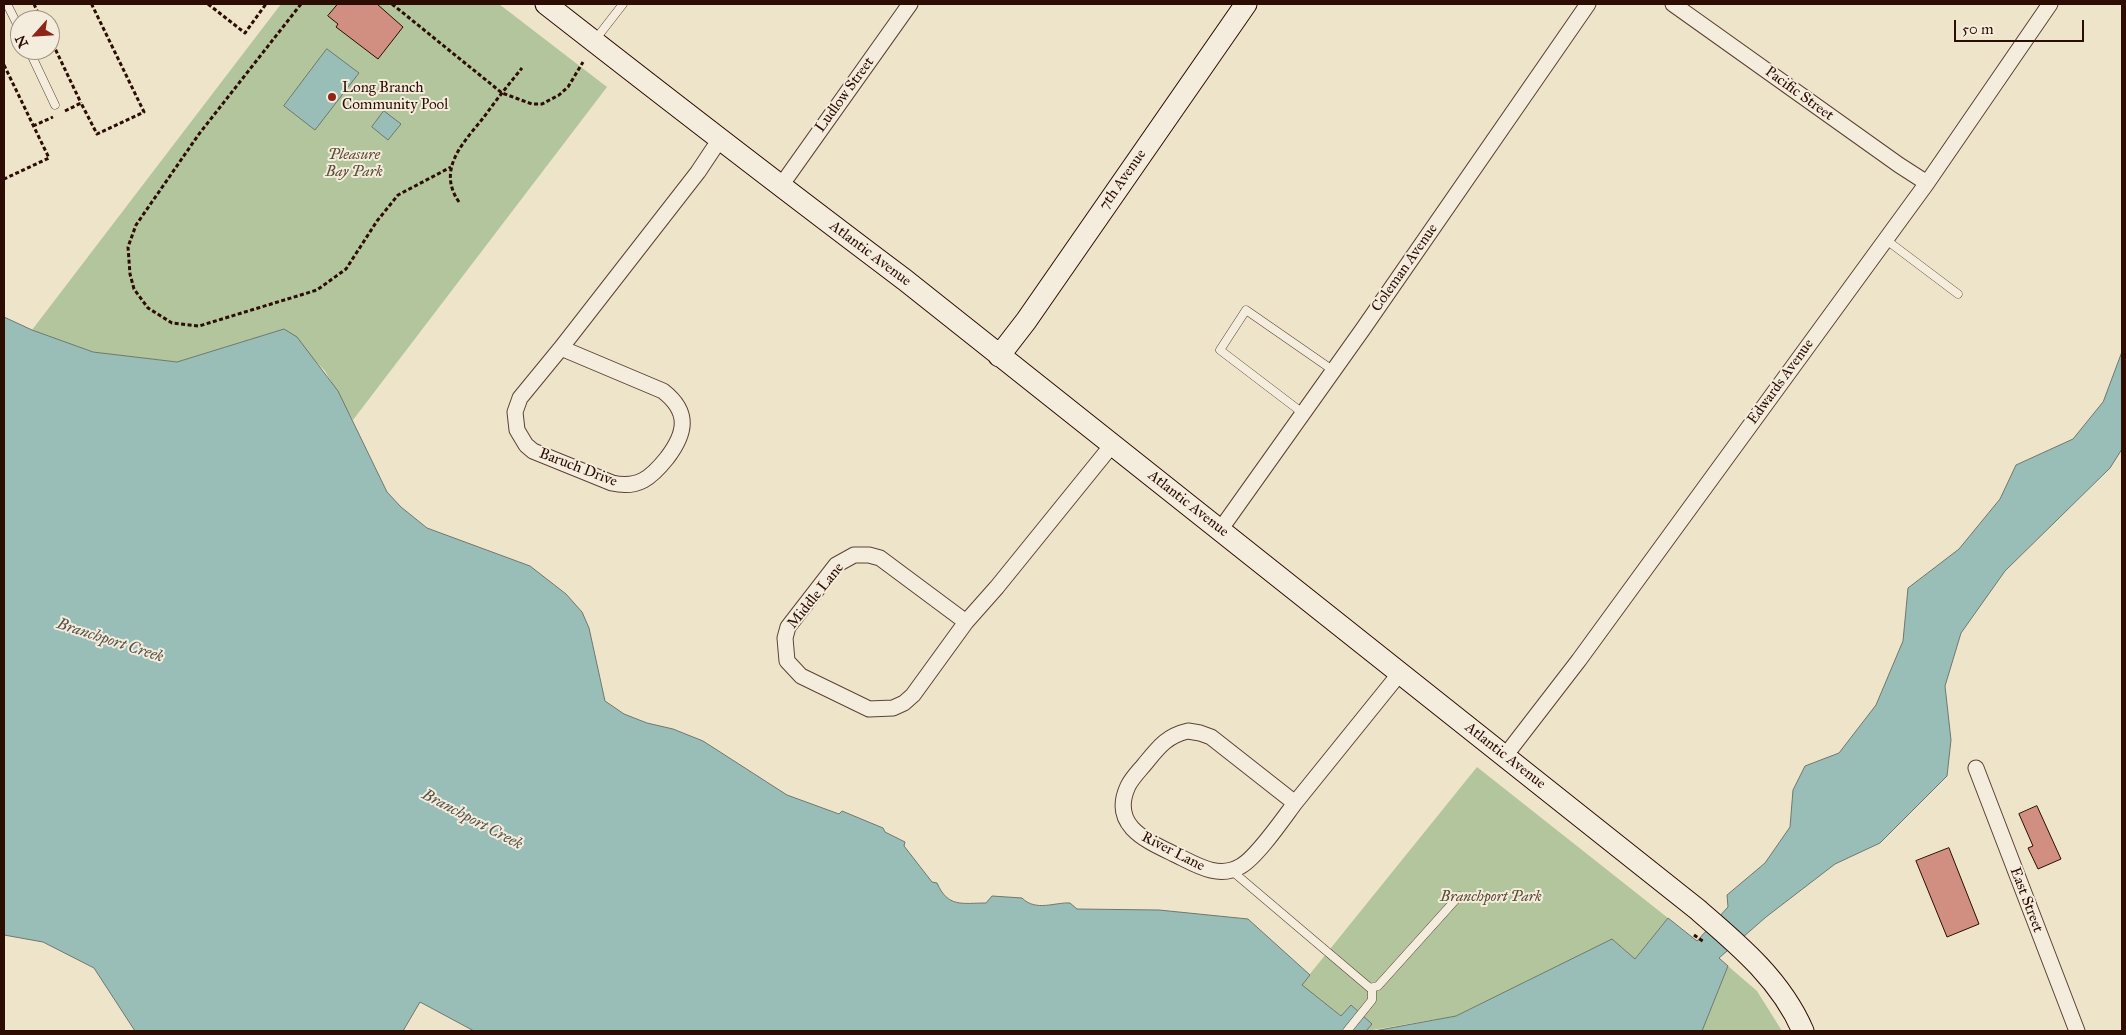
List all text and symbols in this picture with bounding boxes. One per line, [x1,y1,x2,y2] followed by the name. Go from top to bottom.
[10,10,60,60] north arrow
[1956,10,2086,42] scale bar
[1962,20,1994,38] text: 50 m
[12,32,32,50] text: N
[812,54,878,136] street label: Ludlow Street
[1761,63,1837,125] street label: Pacific Street
[342,79,448,114] place label: Long Branch Community Pool
[326,91,338,103] marker: Long Branch Community Pool
[325,146,383,181] park label: Pleasure Bay Park
[1096,146,1150,214] street label: 7th Avenue
[826,217,914,291] street label: Atlantic Avenue
[1368,220,1442,316] street label: Coleman Avenue
[1744,336,1818,428] street label: Edwards Avenue
[536,445,620,491] street label: Baruch Drive
[1144,467,1232,541] street label: Atlantic Avenue
[784,559,848,633] street label: Middle Lane
[54,615,166,667] water label: Branchport Creek
[1461,719,1549,793] street label: Atlantic Avenue
[418,785,526,855] water label: Branchport Creek
[1138,828,1208,876] street label: River Lane
[2005,865,2047,935] street label: East Street
[1440,888,1542,906] park label: Branchport Park

